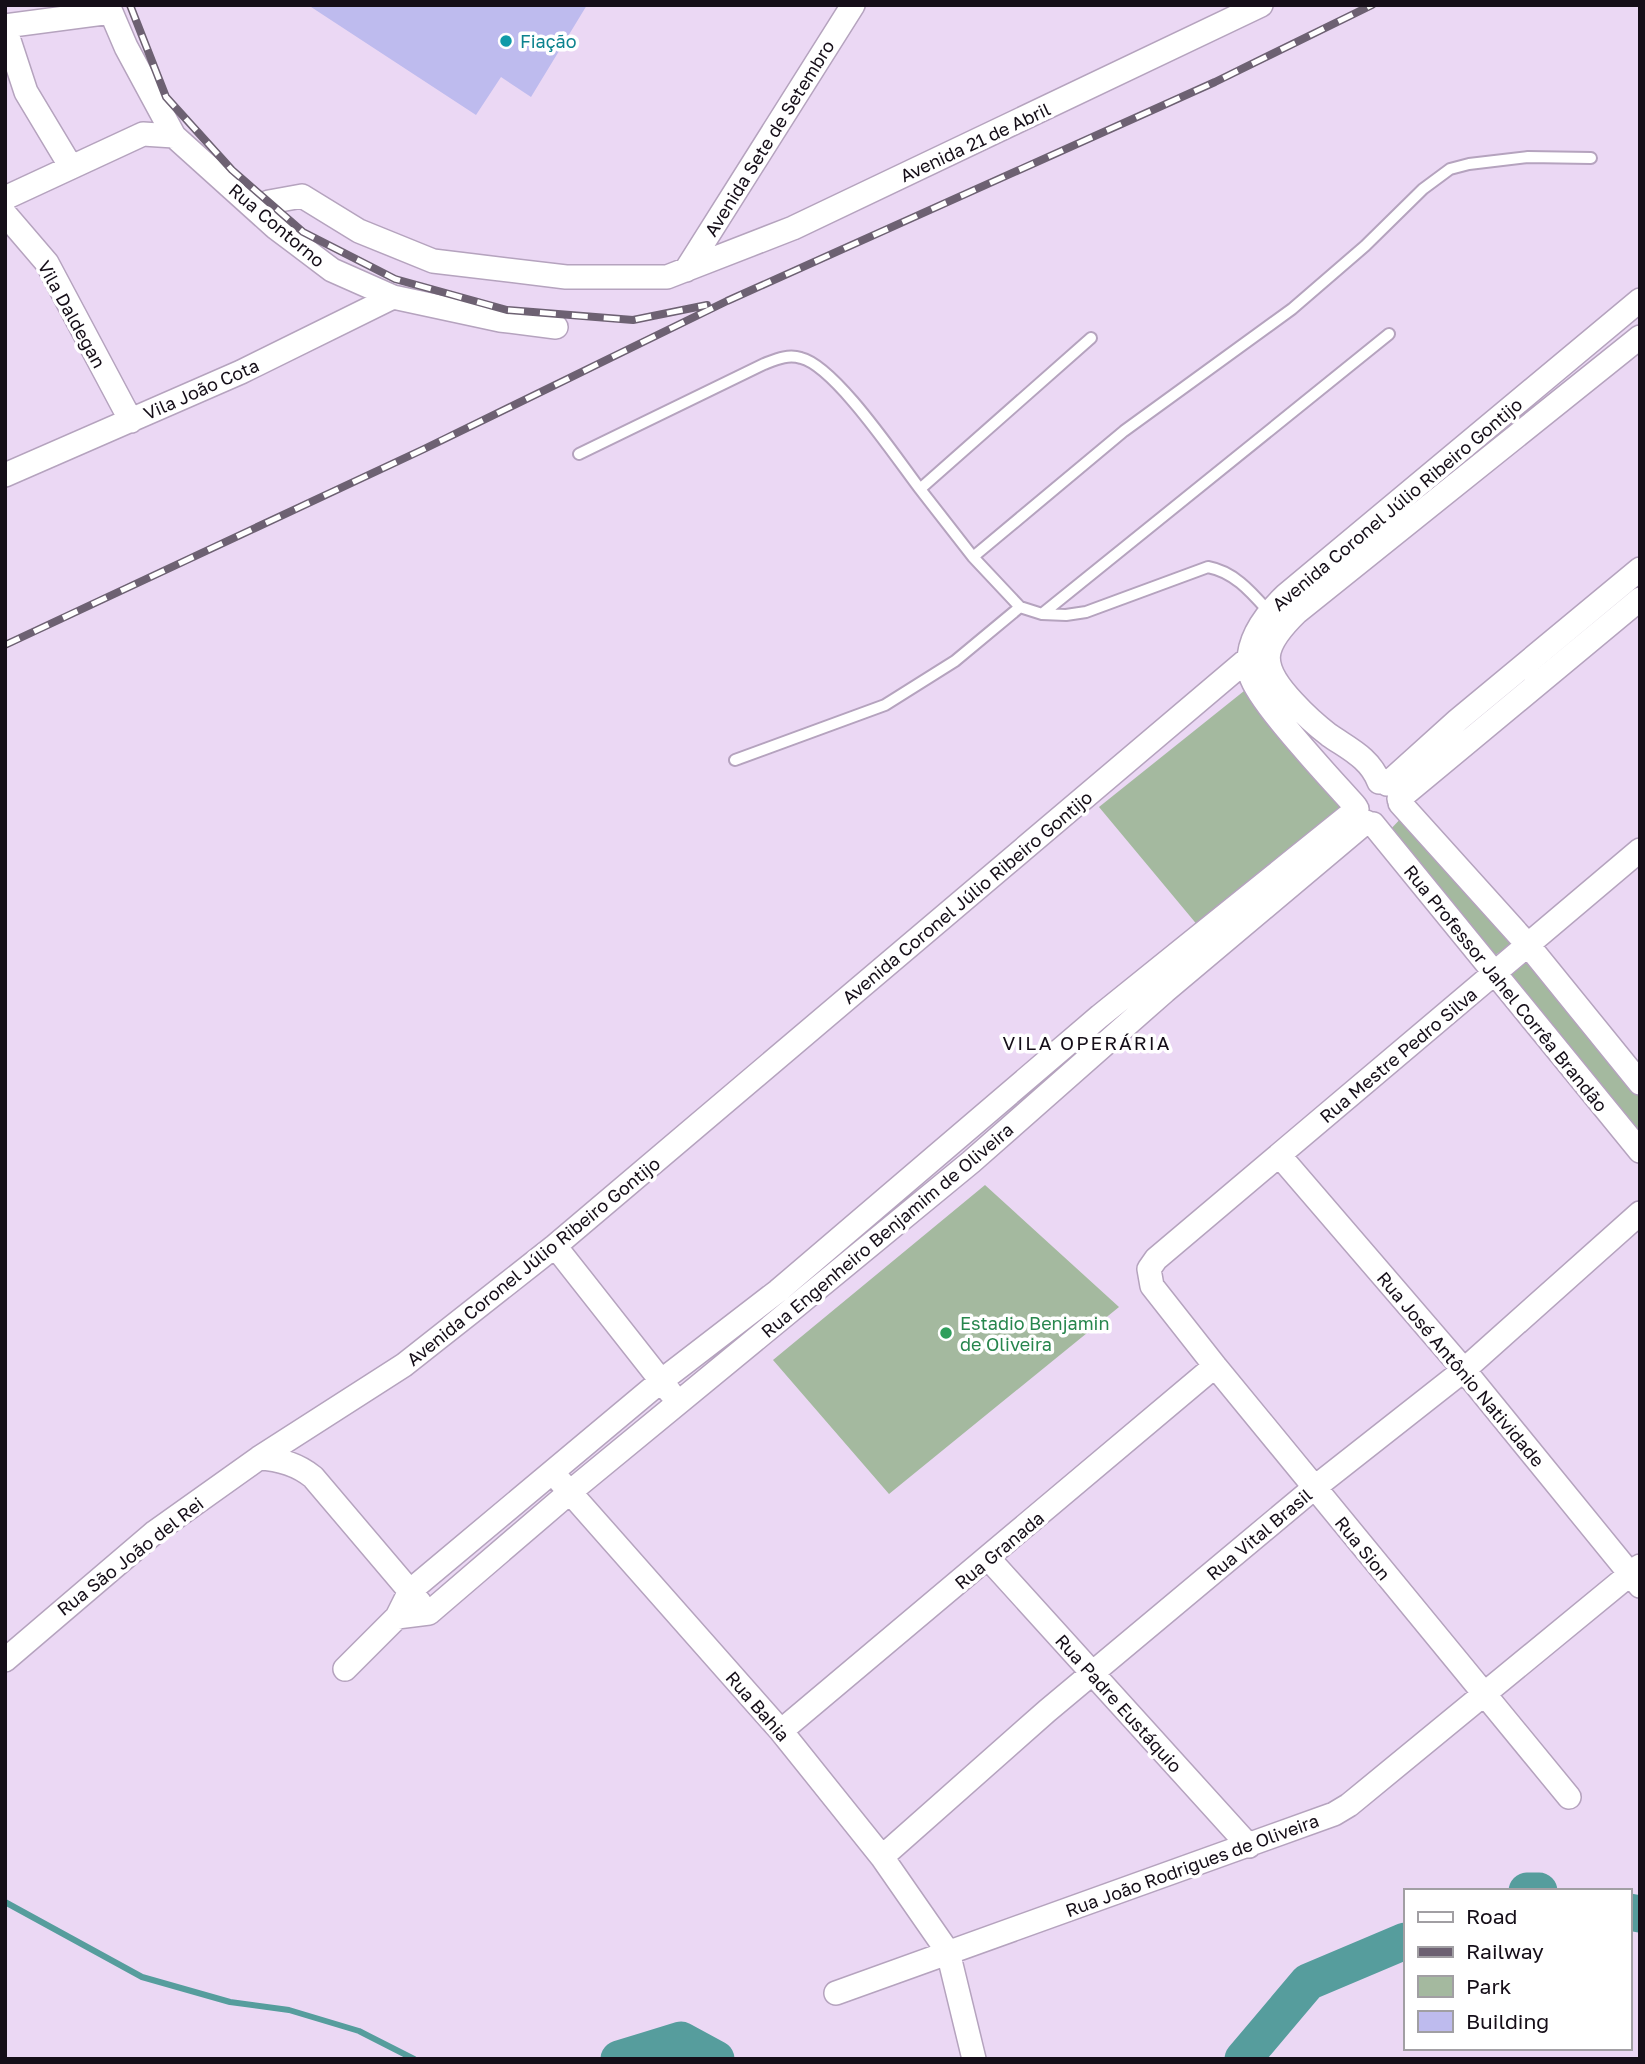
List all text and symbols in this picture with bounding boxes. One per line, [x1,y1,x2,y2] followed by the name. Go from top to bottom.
[520,30,576,52] place label: Fiação
[498,33,514,49] marker: Fiação
[699,36,839,240] street label: Avenida Sete de Setembro
[896,97,1054,186] street label: Avenida 21 de Abril
[225,179,329,271] street label: Rua Contorno
[33,256,111,372] street label: Vila Daldegan
[140,354,262,424] street label: Vila João Cota
[1268,393,1526,615] street label: Avenida Coronel Júlio Ribeiro Gontijo
[838,786,1096,1008] street label: Avenida Coronel Júlio Ribeiro Gontijo
[1400,860,1612,1116] street label: Rua Professor Jahel Corrêa Brandão
[1315,983,1481,1127] street label: Rua Mestre Pedro Silva
[1003,1031,1171,1054] district label: VILA OPERÁRIA
[757,1118,1017,1342] street label: Rua Engenheiro Benjamim de Oliveira
[402,1152,664,1370] street label: Avenida Coronel Júlio Ribeiro Gontijo
[1373,1267,1549,1471] street label: Rua José Antônio Natividade
[960,1312,1109,1355] place label: Estadio Benjamin de Oliveira
[938,1325,954,1341] marker: Estadio Benjamin de Oliveira
[1202,1483,1316,1585] street label: Rua Vital Brasil
[52,1492,208,1620] street label: Rua São João del Rei
[950,1506,1048,1594] street label: Rua Granada
[1331,1512,1395,1584] street label: Rua Sion
[1051,1629,1187,1777] street label: Rua Padre Eustáquio
[722,1666,794,1746] street label: Rua Bahia
[1062,1809,1322,1921] street label: Rua João Rodrigues de Oliveira
[1404,1889,1631,2050] legend
[1466,1903,1517,1929] text: Road
[1466,1938,1544,1964] text: Railway
[1466,1973,1512,1999] text: Park
[1466,2008,1549,2034] text: Building

